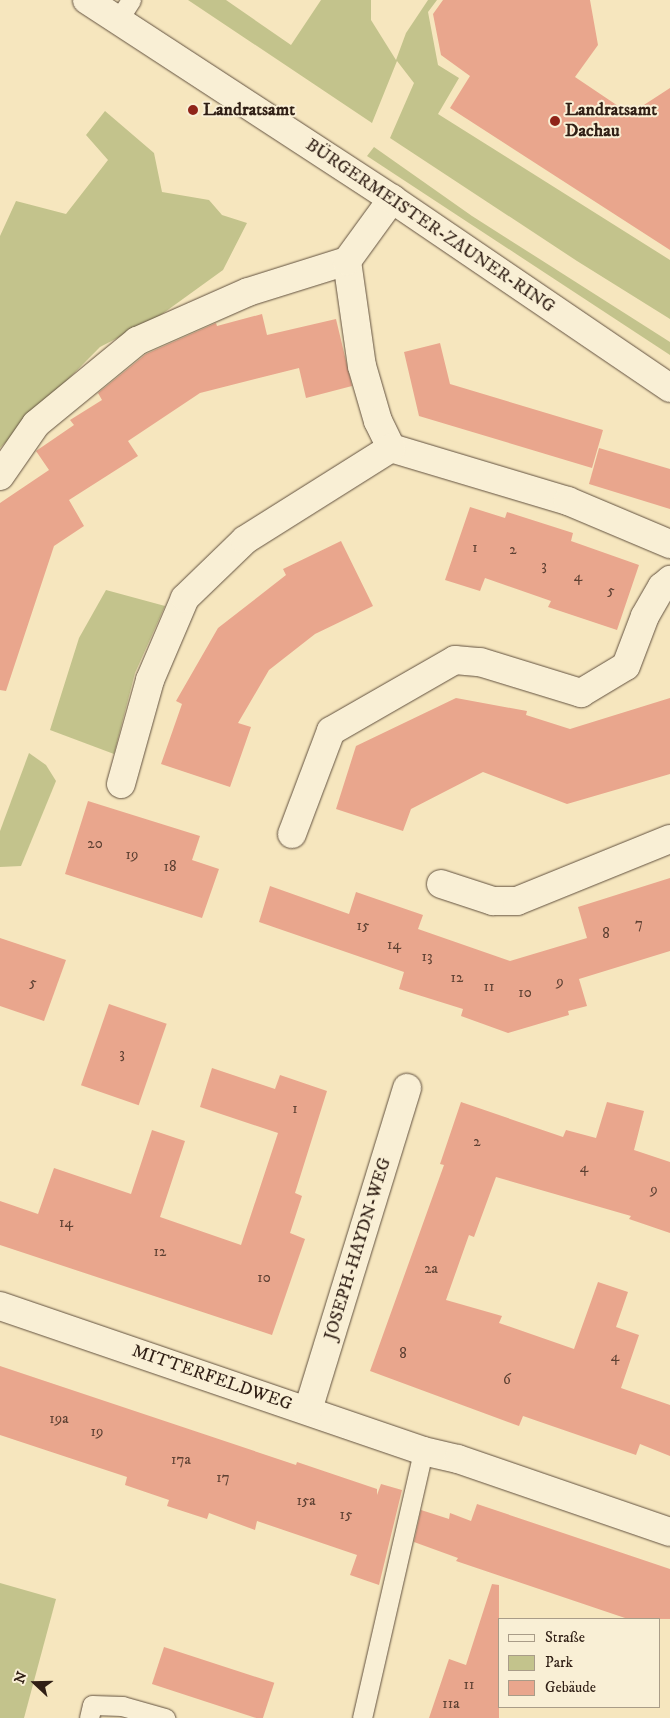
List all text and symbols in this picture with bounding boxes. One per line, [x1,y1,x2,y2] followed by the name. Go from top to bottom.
[203,99,295,121] place label: Landratsamt
[565,100,657,142] place label: Landratsamt Dachau
[187,104,199,116] marker: Landratsamt
[549,115,561,127] marker: Landratsamt Dachau
[301,134,559,318] street label: BÜRGERMEISTER-ZAUNER-RING
[472,539,478,557] house number: 1
[509,541,517,559] house number: 2
[541,557,547,575] house number: 3
[574,568,582,586] house number: 4
[607,582,615,600] house number: 5
[87,835,103,853] house number: 20
[126,846,138,864] house number: 19
[163,858,177,876] house number: 18
[635,915,643,933] house number: 7
[357,917,369,935] house number: 15
[602,925,610,943] house number: 8
[387,936,401,954] house number: 14
[421,948,433,966] house number: 13
[451,969,463,987] house number: 12
[556,973,564,991] house number: 9
[29,974,37,992] house number: 5
[483,978,495,996] house number: 11
[518,984,532,1002] house number: 10
[119,1045,125,1063] house number: 3
[292,1100,298,1118] house number: 1
[473,1133,481,1151] house number: 2
[320,1155,396,1343] street label: JOSEPH-HAYDN-WEG
[580,1159,588,1177] house number: 4
[650,1181,658,1199] house number: 9
[59,1214,73,1232] house number: 14
[154,1243,166,1261] house number: 12
[424,1260,438,1278] house number: 2a
[257,1269,271,1287] house number: 10
[129,1340,295,1416] street label: MITTERFELDWEG
[399,1345,407,1363] house number: 8
[611,1348,619,1366] house number: 4
[503,1371,511,1389] house number: 6
[49,1410,69,1428] house number: 19a
[91,1423,103,1441] house number: 19
[171,1451,191,1469] house number: 17a
[216,1469,230,1487] house number: 17
[296,1492,316,1510] house number: 15a
[340,1506,352,1524] house number: 15
[498,1618,660,1708] legend
[545,1628,585,1647] text: Straße
[545,1653,573,1672] text: Park
[10,1658,60,1708] north arrow
[11,1669,31,1686] text: N
[463,1676,475,1694] house number: 11
[545,1678,596,1697] text: Gebäude
[442,1695,460,1713] house number: 11a

